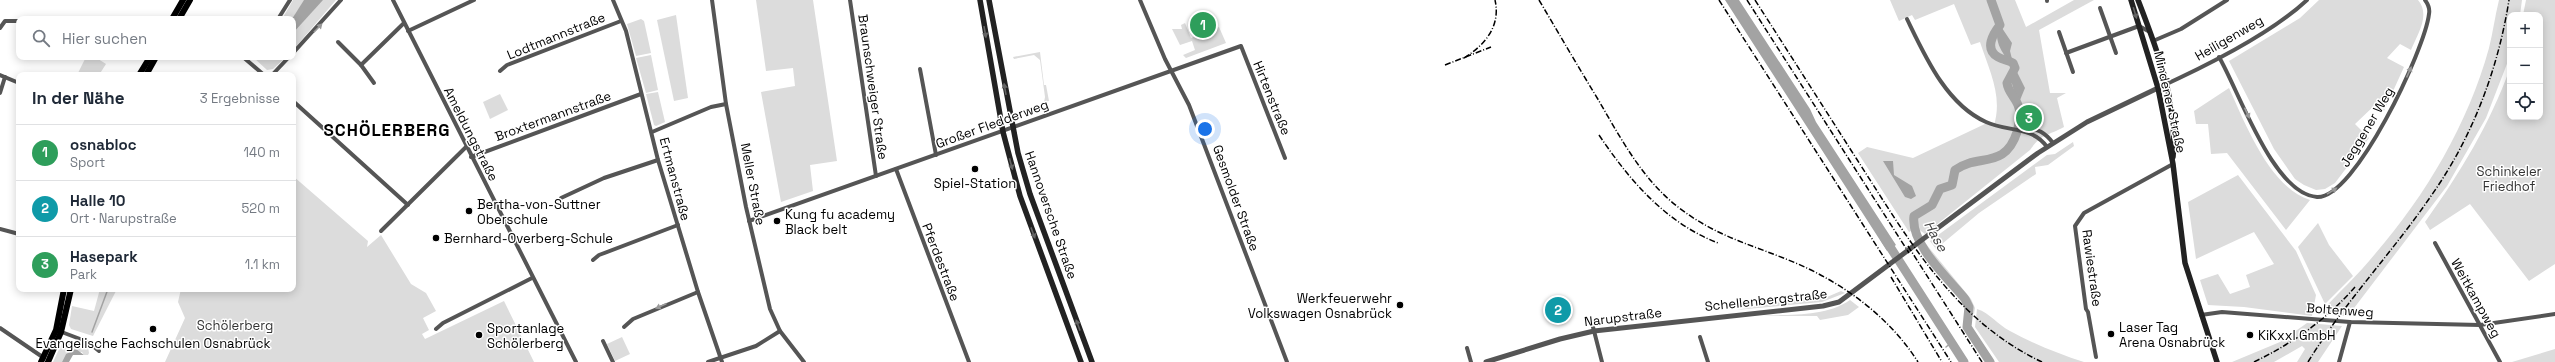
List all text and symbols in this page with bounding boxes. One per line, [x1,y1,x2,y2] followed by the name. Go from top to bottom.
[2132,7,2138,19] one-way arrow
[504,9,608,63] street label: Lodtmannstraße
[1190,10,1216,40] pin: 1
[2192,12,2266,64] street label: Heiligenweg
[2507,12,2543,120] map controls
[2507,12,2543,48] button: +
[854,13,892,161] street label: Braunschweiger Straße
[16,16,296,60] search box
[313,23,322,32] one-way arrow
[983,26,989,38] one-way arrow
[30,27,52,49] icon: search
[62,29,147,48] text: Hier suchen
[2507,48,2543,84] button: −
[2150,49,2190,155] street label: Mindener Straße
[1249,58,1295,138] street label: Hirtenstraße
[2406,66,2412,77] one-way arrow
[1002,83,1008,95] one-way arrow
[440,84,502,184] street label: Ameldungstraße
[2336,84,2398,170] street label: Jeggener Weg
[2507,84,2543,120] button: locate
[32,87,124,109] text: In der Nähe
[493,87,613,145] street label: Broxtermannstraße
[200,90,280,107] text: 3 Ergebnisse
[933,96,1051,152] street label: Großer Fledderweg
[2016,103,2042,133] pin: 3
[2244,107,2250,118] one-way arrow
[324,119,450,141] district label: SCHÖLERBERG
[1195,119,1215,139] your location
[70,135,136,154] text: osnabloc
[656,135,694,223] street label: Ertmanstraße
[737,142,769,226] street label: Meller Straße
[1209,143,1263,253] street label: Gesmolder Straße
[42,144,48,161] text: 1
[244,144,280,161] text: 140 m
[1021,149,1081,281] street label: Hannoversche Straße
[70,154,105,171] text: Sport
[1008,158,1014,170] one-way arrow
[2477,163,2542,195] park label: Schinkeler Friedhof
[970,164,980,174] marker: Spiel-Station
[934,175,1016,192] place label: Spiel-Station
[2326,188,2338,195] one-way arrow
[70,191,125,210] text: Halle 10
[477,196,601,228] place label: Bertha-von-Suttner Oberschule
[41,200,49,217] text: 2
[242,200,280,217] text: 520 m
[464,206,474,216] marker: Bertha-von-Suttner Oberschule
[785,206,895,238] place label: Kung fu academy Black belt
[70,210,177,227] text: Ort · Narupstraße
[772,216,782,226] marker: Kung fu academy Black belt
[1920,217,1952,255] water label: Hase
[918,220,964,304] street label: Pferdestraße
[1031,227,1037,239] one-way arrow
[2078,228,2106,308] street label: Rawiestraße
[444,230,613,247] place label: Bernhard-Overberg-Schule
[431,233,441,243] marker: Bernhard-Overberg-Schule
[70,247,138,266] text: Hasepark
[2447,255,2505,341] street label: Weitkampweg
[41,256,49,273] text: 3
[245,256,280,273] text: 1.1 km
[70,266,97,283] text: Park
[1704,285,1828,315] street label: Schellenbergstraße
[1248,290,1392,322] place label: Werkfeuerwehr Volkswagen Osnabrück
[1545,295,1571,325] pin: 2
[2306,299,2374,321] street label: Boltenweg
[1395,300,1405,310] marker: Werkfeuerwehr Volkswagen Osnabrück
[655,304,667,310] one-way arrow
[1583,304,1663,330] street label: Narupstraße
[197,317,273,334] park label: Schölerberg
[1074,319,1080,331] one-way arrow
[2119,319,2225,351] place label: Laser Tag Arena Osnabrück
[487,320,564,352] place label: Sportanlage Schölerberg
[148,324,158,334] marker: Evangelische Fachschulen Osnabrück
[2258,327,2336,344] place label: KiKxxl GmbH
[2106,329,2116,339] marker: Laser Tag Arena Osnabrück
[474,330,484,340] marker: Sportanlage Schölerberg
[2245,330,2255,340] marker: KiKxxl GmbH
[35,335,271,352] place label: Evangelische Fachschulen Osnabrück

